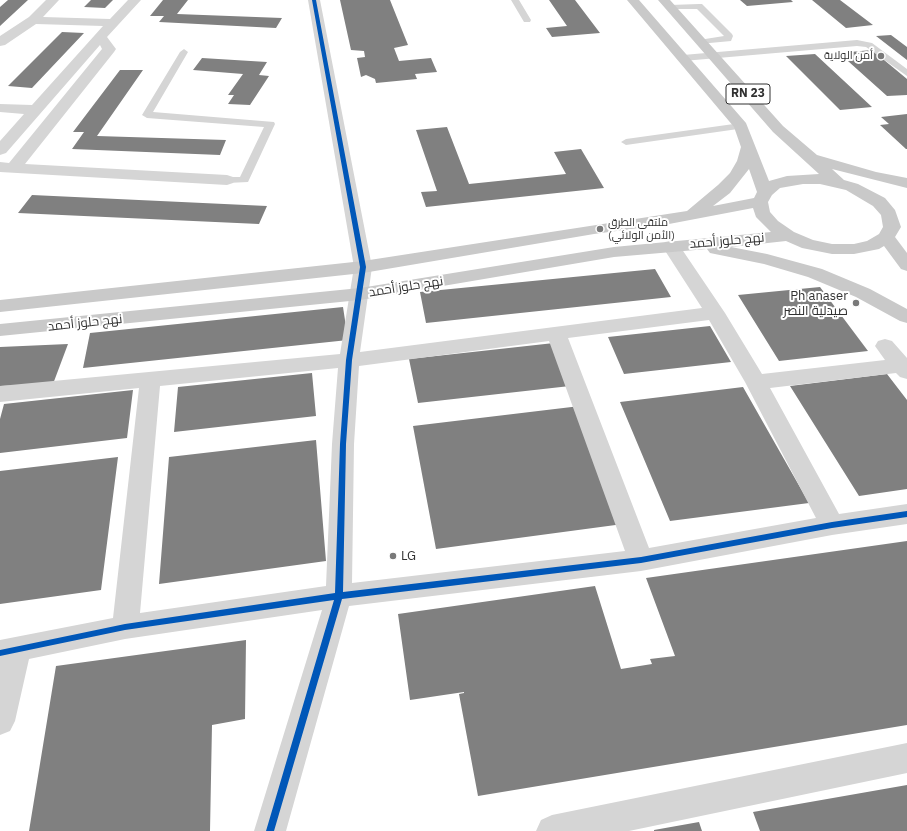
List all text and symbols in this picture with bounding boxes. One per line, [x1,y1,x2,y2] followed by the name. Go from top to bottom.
[824,49,873,63] place label: أمن الولاية
[876,51,886,61] marker: أمن الولاية
[726,84,770,104] road number: RN 23
[608,216,675,242] place label: ملتقى الطرق (الأمن الولائي)
[595,224,605,234] marker: ملتقى الطرق (الأمن الولائي)
[689,230,765,252] street label: نهج حلوز أحمد
[368,273,444,301] street label: نهج حلوز أحمد
[783,288,848,319] place label: Ph anaser صيدلية النصر
[851,298,861,308] marker: Ph anaser صيدلية النصر
[47,311,123,335] street label: نهج حلوز أحمد
[401,548,416,564] place label: LG
[388,551,398,561] marker: LG

